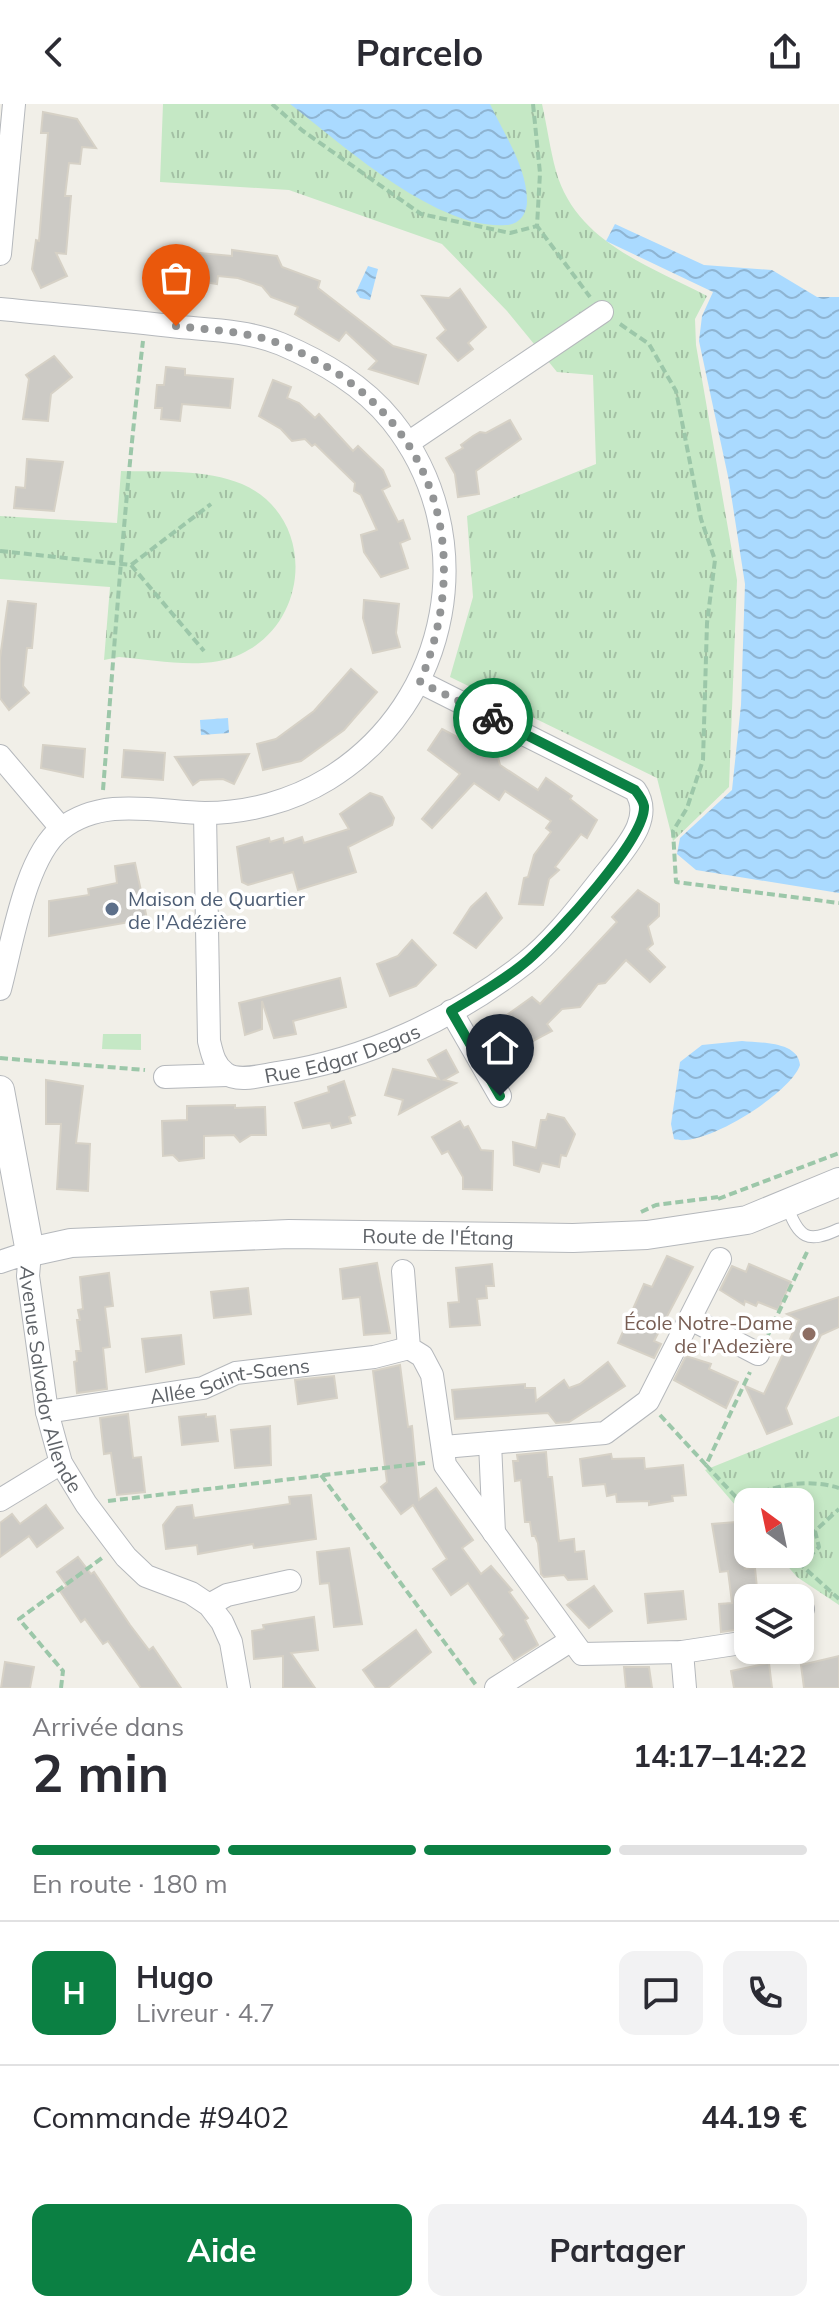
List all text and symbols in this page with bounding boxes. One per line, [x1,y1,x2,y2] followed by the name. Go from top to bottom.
[32,30,76,74] icon: back
[356,30,483,75] text: Parcelo
[763,30,807,74] icon: share
[142,244,210,326] pin
[154,256,198,300] icon: bag
[453,678,533,758] courier
[471,696,515,740] icon: bike
[128,886,306,934] place label: Maison de Quartier de l'Adézière
[103,900,121,918] marker: Maison de Quartier de l'Adézière
[466,1014,534,1096] pin
[262,1018,424,1088] street label: Rue Edgar Degas
[478,1026,522,1070] icon: home
[362,1223,514,1250] street label: Route de l'Étang
[15,1265,88,1497] street label: Avenue Salvador Allende
[624,1310,793,1358] place label: École Notre-Dame de l'Adezière
[800,1325,818,1343] marker: École Notre-Dame de l'Adezière
[148,1352,311,1409] street label: Allée Saint-Saens
[734,1488,814,1568] north arrow
[734,1488,814,1664] map controls
[734,1584,814,1664] button: layers
[32,1710,184,1743] text: Arrivée dans
[633,1737,807,1775] text: 14:17–14:22
[32,1740,169,1805] text: 2 min
[32,1867,228,1900] text: En route · 180 m
[619,1951,703,2035] button: chat
[723,1951,807,2035] button: phone
[136,1958,214,1996] text: Hugo
[62,1974,86,2012] text: H
[136,1996,275,2029] text: Livreur · 4.7
[32,2098,289,2136] text: Commande #9402
[701,2098,807,2136] text: 44.19 €
[32,2204,412,2296] button: Aide
[428,2204,807,2296] button: Partager

